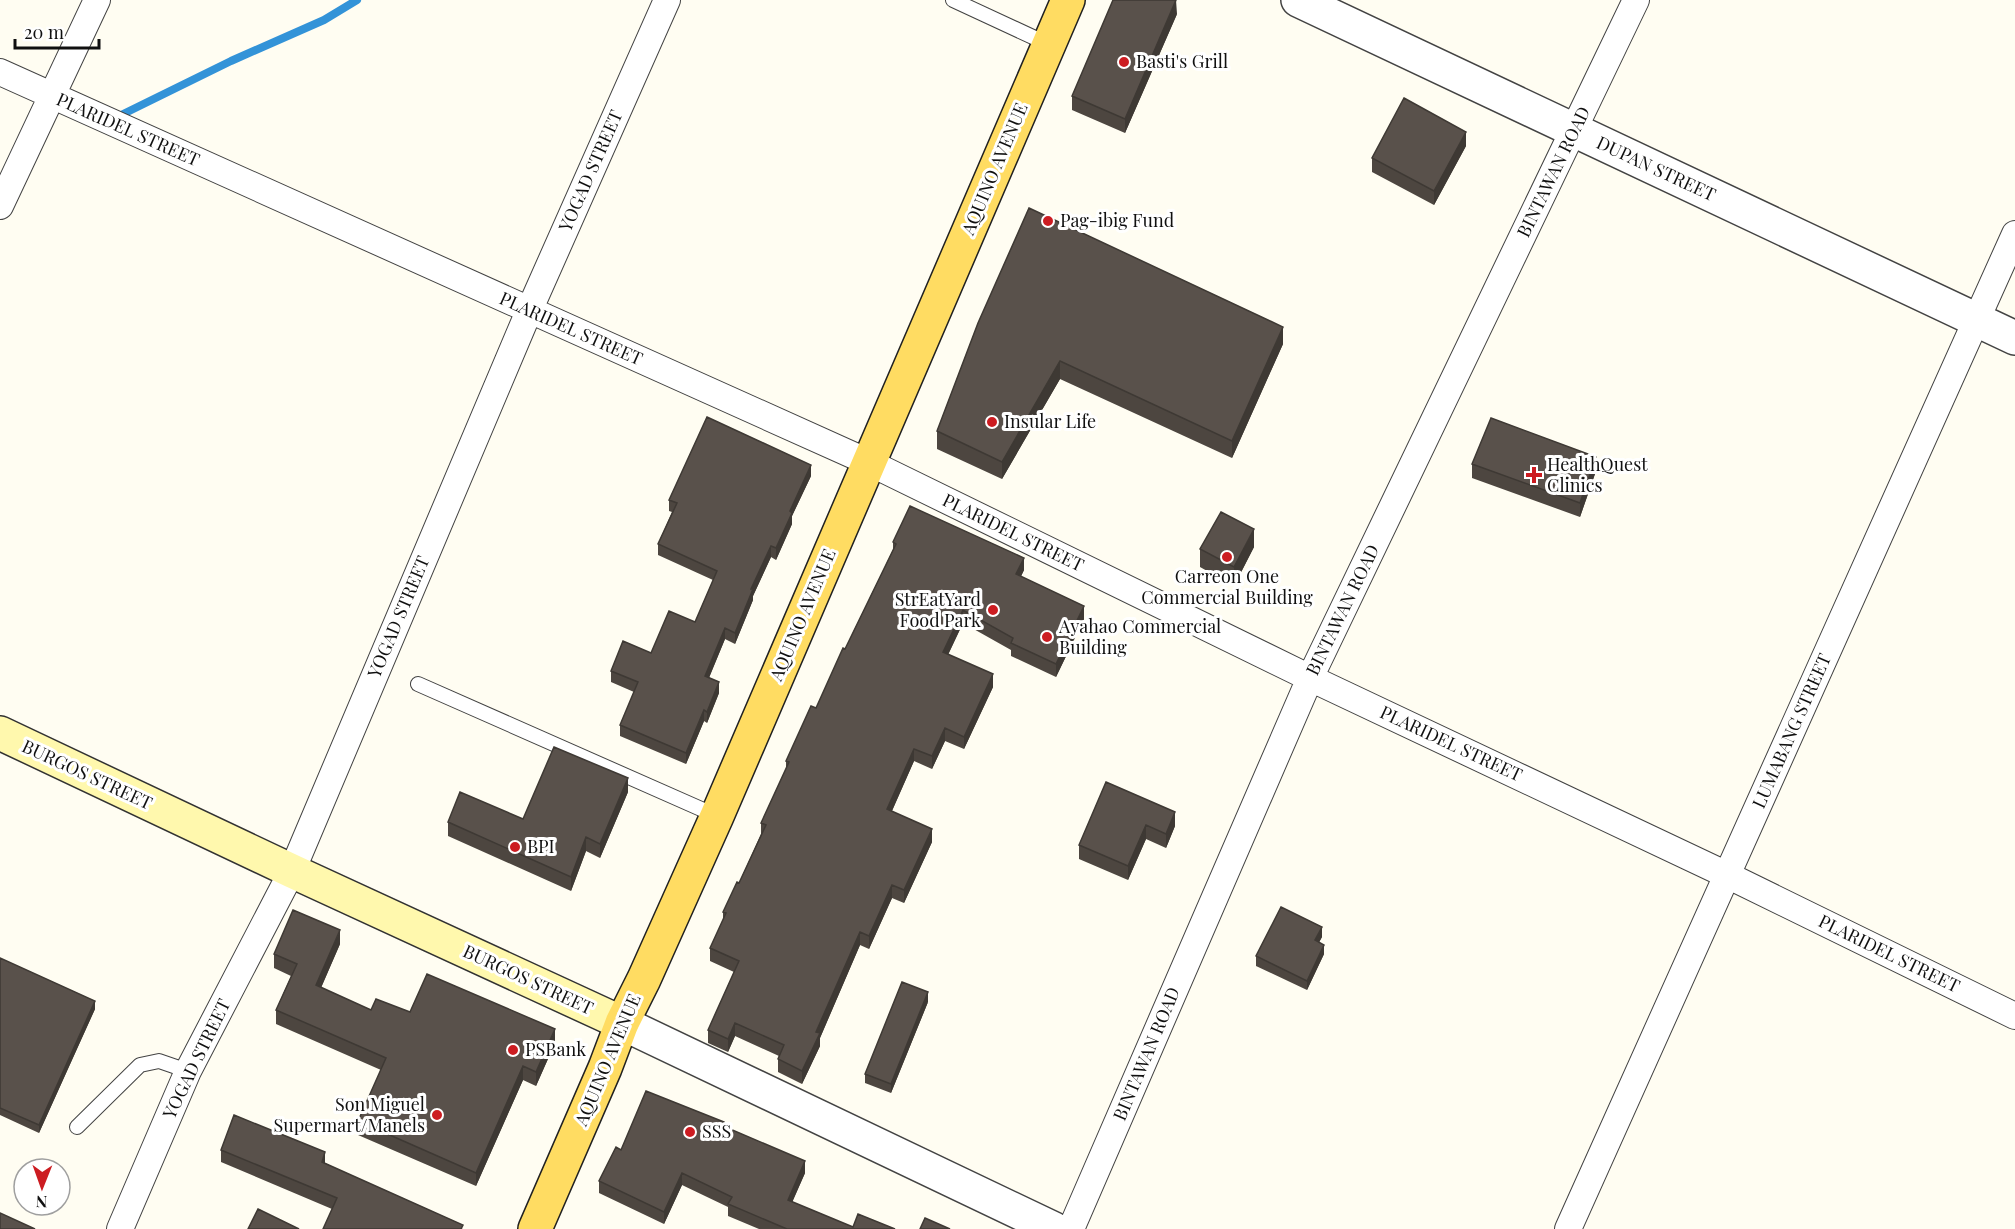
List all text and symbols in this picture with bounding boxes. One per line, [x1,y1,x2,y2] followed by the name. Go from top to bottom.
[15,12,99,50] scale bar
[24,20,64,44] text: 20 m
[1136,49,1228,73] place label: Basti's Grill
[1117,55,1131,69] marker: Basti's Grill
[53,87,204,171] street label: PLARIDEL STREET
[955,99,1033,239] street label: AQUINO AVENUE
[1511,102,1595,241] street label: BINTAWAN ROAD
[552,106,628,236] street label: YOGAD STREET
[1593,130,1720,206] street label: DUPAN STREET
[1060,208,1175,232] place label: Pag-ibig Fund
[1041,214,1055,228] marker: Pag-ibig Fund
[496,286,647,370] street label: PLARIDEL STREET
[1004,409,1096,433] place label: Insular Life
[985,415,999,429] marker: Insular Life
[1547,452,1648,497] place label: HealthQuest Clinics
[1525,466,1543,484] marker: HealthQuest Clinics
[939,487,1088,577] street label: PLARIDEL STREET
[1300,540,1384,679] street label: BINTAWAN ROAD
[763,545,841,685] street label: AQUINO AVENUE
[1220,550,1234,564] marker: Carreon One Commercial Building
[361,552,435,682] street label: YOGAD STREET
[1141,564,1313,609] place label: Carreon One Commercial Building
[895,587,982,632] place label: StrEatYard Food Park
[986,603,1000,617] marker: StrEatYard Food Park
[1058,614,1221,659] place label: Ayahao Commercial Building
[1040,630,1054,644] marker: Ayahao Commercial Building
[1746,649,1836,812] street label: LUMABANG STREET
[1376,700,1526,787] street label: PLARIDEL STREET
[18,733,156,815] street label: BURGOS STREET
[527,834,555,858] place label: BPI
[508,840,522,854] marker: BPI
[1815,908,1964,998] street label: PLARIDEL STREET
[459,938,597,1020] street label: BURGOS STREET
[1107,983,1185,1124] street label: BINTAWAN ROAD
[568,990,646,1130] street label: AQUINO AVENUE
[156,995,235,1123] street label: YOGAD STREET
[525,1037,586,1061] place label: PSBank
[506,1043,520,1057] marker: PSBank
[274,1092,425,1137] place label: Son Miguel Supermart/Manels
[430,1108,444,1122] marker: Son Miguel Supermart/Manels
[702,1119,731,1143] place label: SSS
[683,1125,697,1139] marker: SSS
[12,1157,72,1217] north arrow
[35,1192,48,1213] text: N

